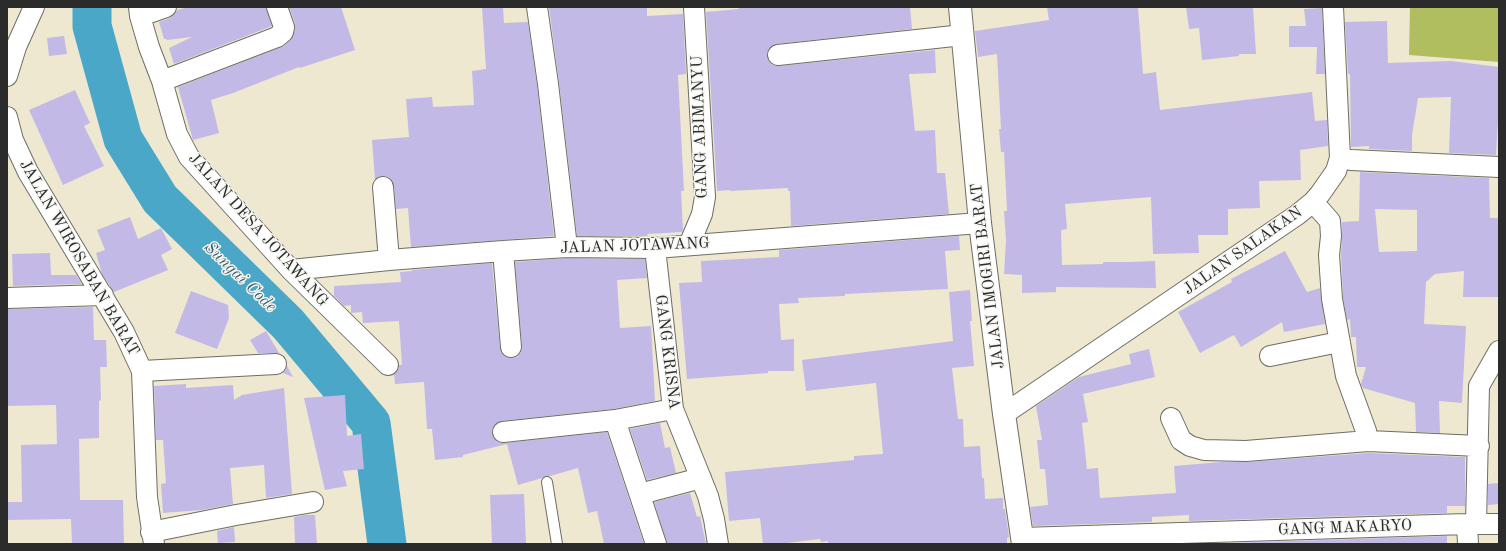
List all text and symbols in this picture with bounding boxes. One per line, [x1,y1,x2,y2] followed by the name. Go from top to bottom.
[688,55,712,199] street label: GANG ABIMANYU
[184,149,332,311] street label: JALAN DESA JOTAWANG
[15,157,143,359] street label: JALAN WIROSABAN BARAT
[967,182,1009,370] street label: JALAN IMOGIRI BARAT
[1180,203,1306,299] street label: JALAN SALAKAN
[560,234,710,258] street label: JALAN JOTAWANG
[199,237,281,317] water label: Sungai Code
[650,294,684,410] street label: GANG KRISNA
[1278,516,1412,540] street label: GANG MAKARYO

